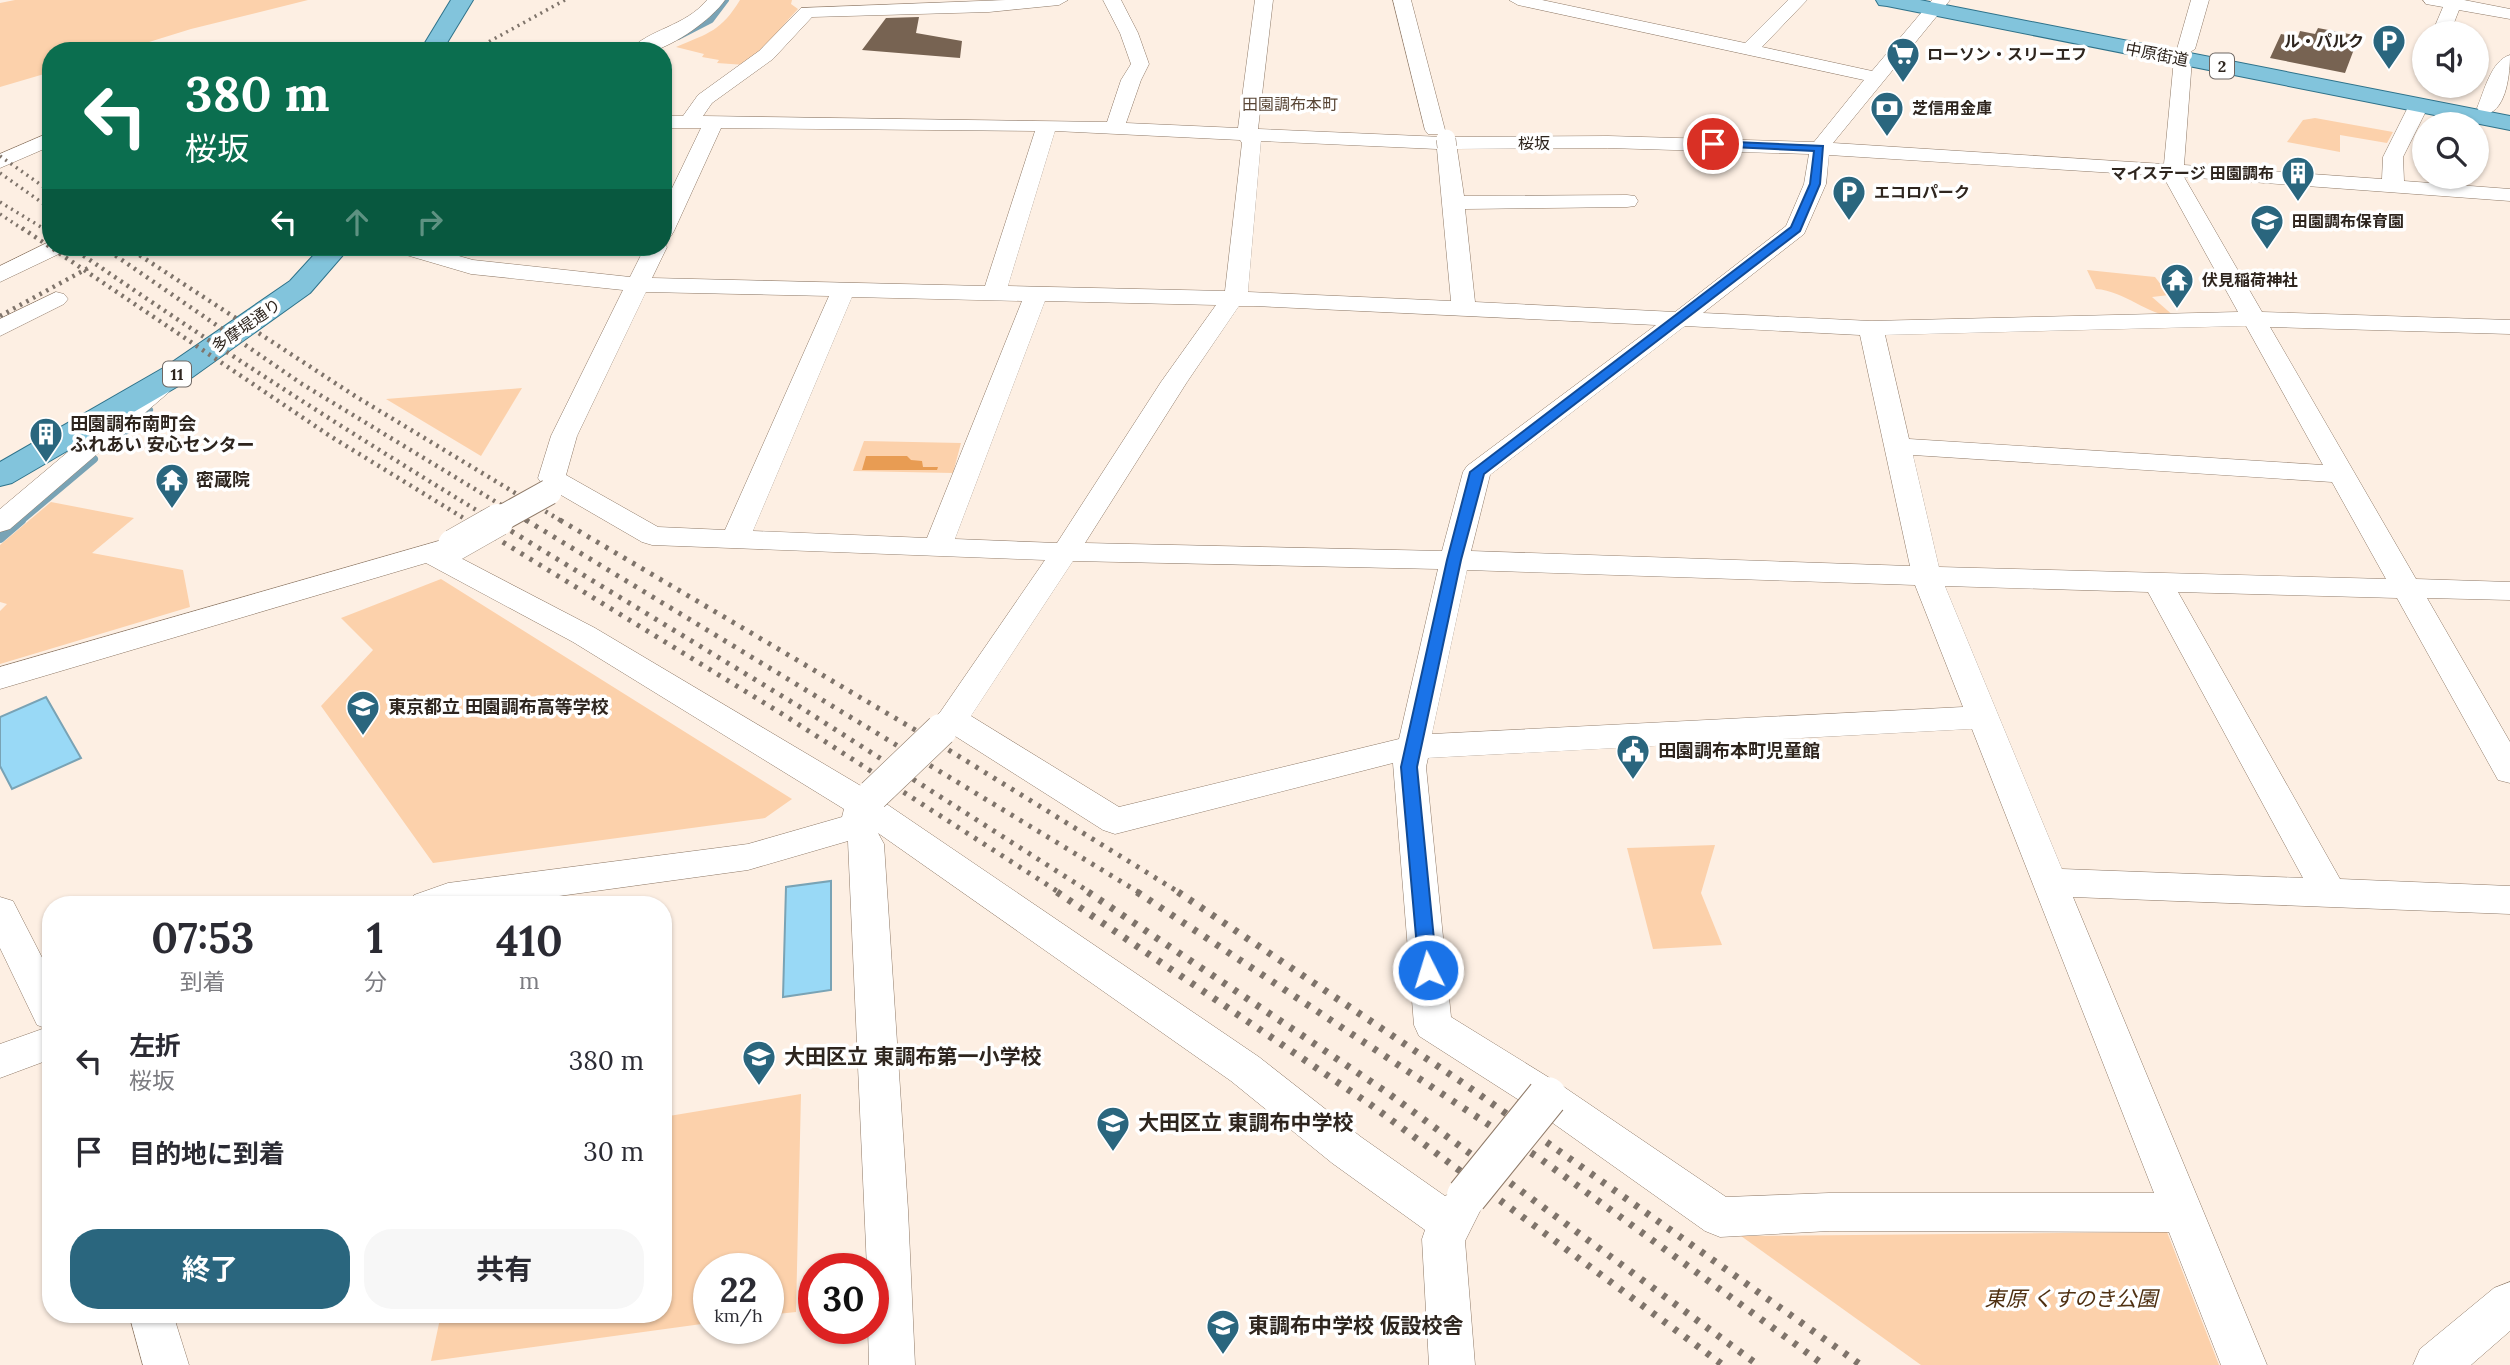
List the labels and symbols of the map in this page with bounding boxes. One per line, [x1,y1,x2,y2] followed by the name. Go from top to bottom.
[2370,22,2408,71] parking icon: ル・パルク
[2284,31,2364,51] place label: ル・パルク
[1884,35,1922,84] supermarket icon: ローソン・スリーエフ
[2124,38,2190,70] street label: 中原街道
[1927,44,2087,64] place label: ローソン・スリーエフ
[2210,54,2234,78] road number: 2
[1868,89,1906,138] bank icon: 芝信用金庫
[1242,94,1338,114] district label: 田園調布本町
[1912,98,1992,118] place label: 芝信用金庫
[1683,114,1743,174] pin
[1518,133,1550,153] street label: 桜坂
[2279,154,2317,203] building icon: マイステージ 田園調布
[2111,163,2274,183] place label: マイステージ 田園調布
[1830,173,1868,222] parking icon: エコロパーク
[1874,182,1970,202] place label: エコロパーク
[2248,202,2286,251] school or university icon: 田園調布保育園
[2292,211,2404,231] place label: 田園調布保育園
[2158,261,2196,310] temple icon: 伏見稲荷神社
[2202,270,2298,290] place label: 伏見稲荷神社
[207,294,285,356] street label: 多摩堤通り
[163,362,191,386] road number: 11
[70,412,255,456] place label: 田園調布南町会 ふれあい 安心センター
[27,415,65,464] building icon: 田園調布南町会 ふれあい 安心センター
[153,461,191,510] temple icon: 密蔵院
[196,468,250,491] place label: 密蔵院
[344,688,382,737] school or university icon: 東京都立 田園調布高等学校
[388,695,609,718] place label: 東京都立 田園調布高等学校
[1614,732,1652,781] public building icon: 田園調布本町児童館
[1658,739,1820,762] place label: 田園調布本町児童館
[1391,933,1465,1007] position arrow
[740,1038,778,1087] school or university icon: 大田区立 東調布第一小学校
[784,1043,1042,1070] place label: 大田区立 東調布第一小学校
[1094,1104,1132,1153] school or university icon: 大田区立 東調布中学校
[1138,1109,1354,1136] place label: 大田区立 東調布中学校
[798,1253,889,1344] speed limit sign: 30
[1985,1285,2160,1312] park label: 東原 くすのき公園
[1204,1307,1242,1356] school or university icon: 東調布中学校 仮設校舎
[1248,1312,1464,1339] place label: 東調布中学校 仮設校舎

